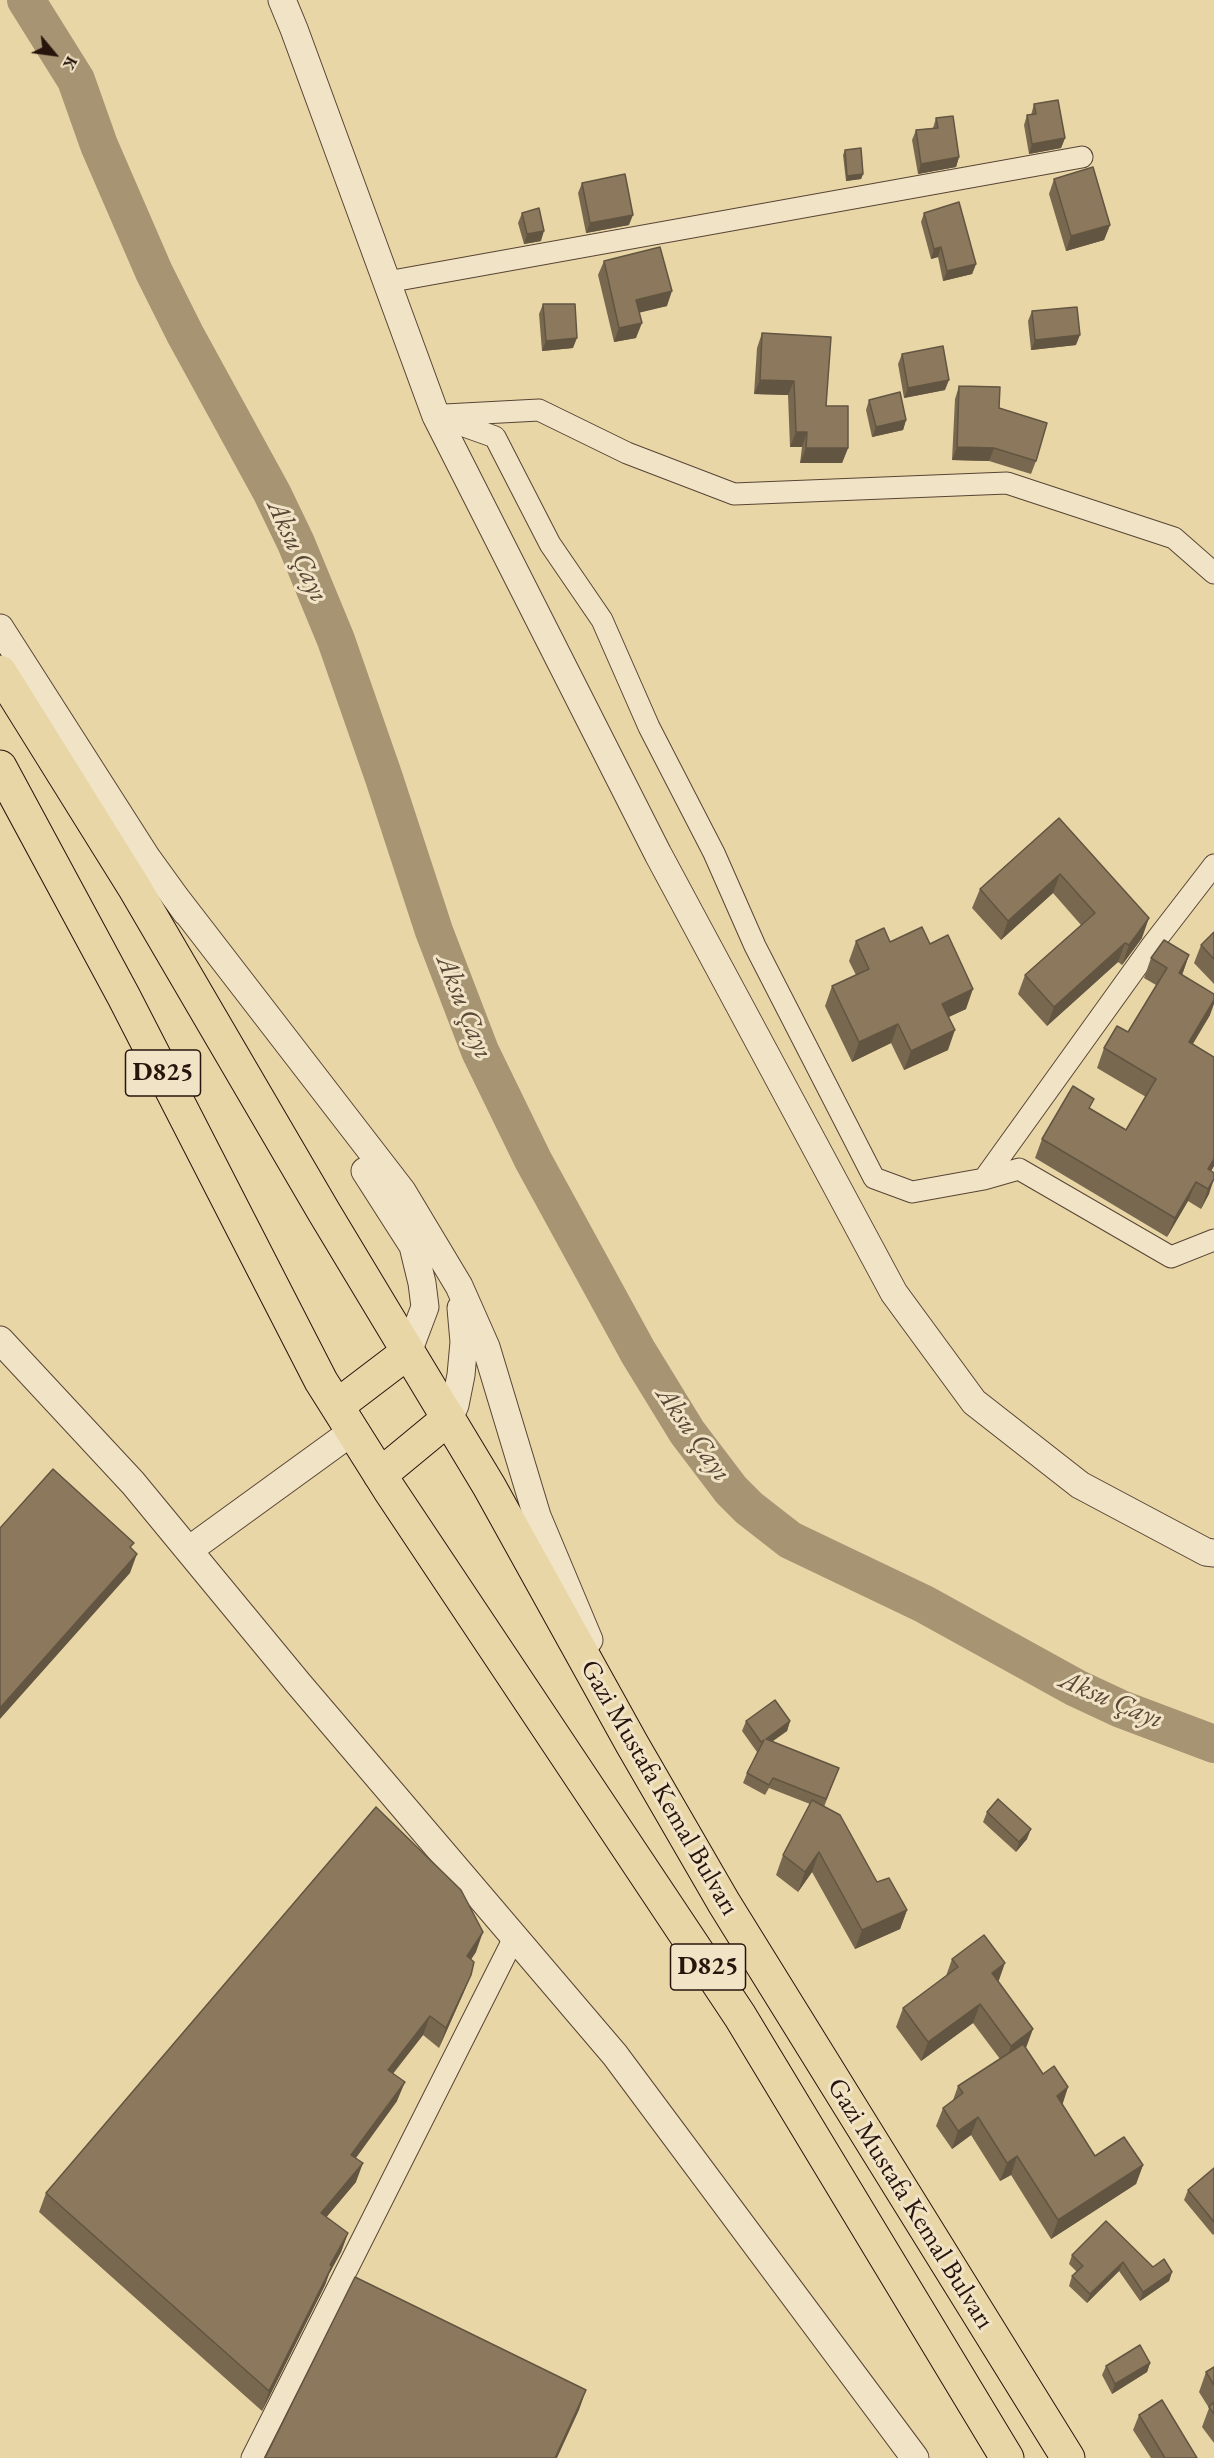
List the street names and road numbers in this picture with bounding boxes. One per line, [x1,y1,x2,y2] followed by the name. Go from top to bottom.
[126,1050,201,1096] road number: D825
[573,1654,745,1922] street label: Gazi Mustafa Kemal Bulvarı
[670,1944,746,1990] road number: D825
[820,2073,1000,2335] street label: Gazi Mustafa Kemal Bulvarı

